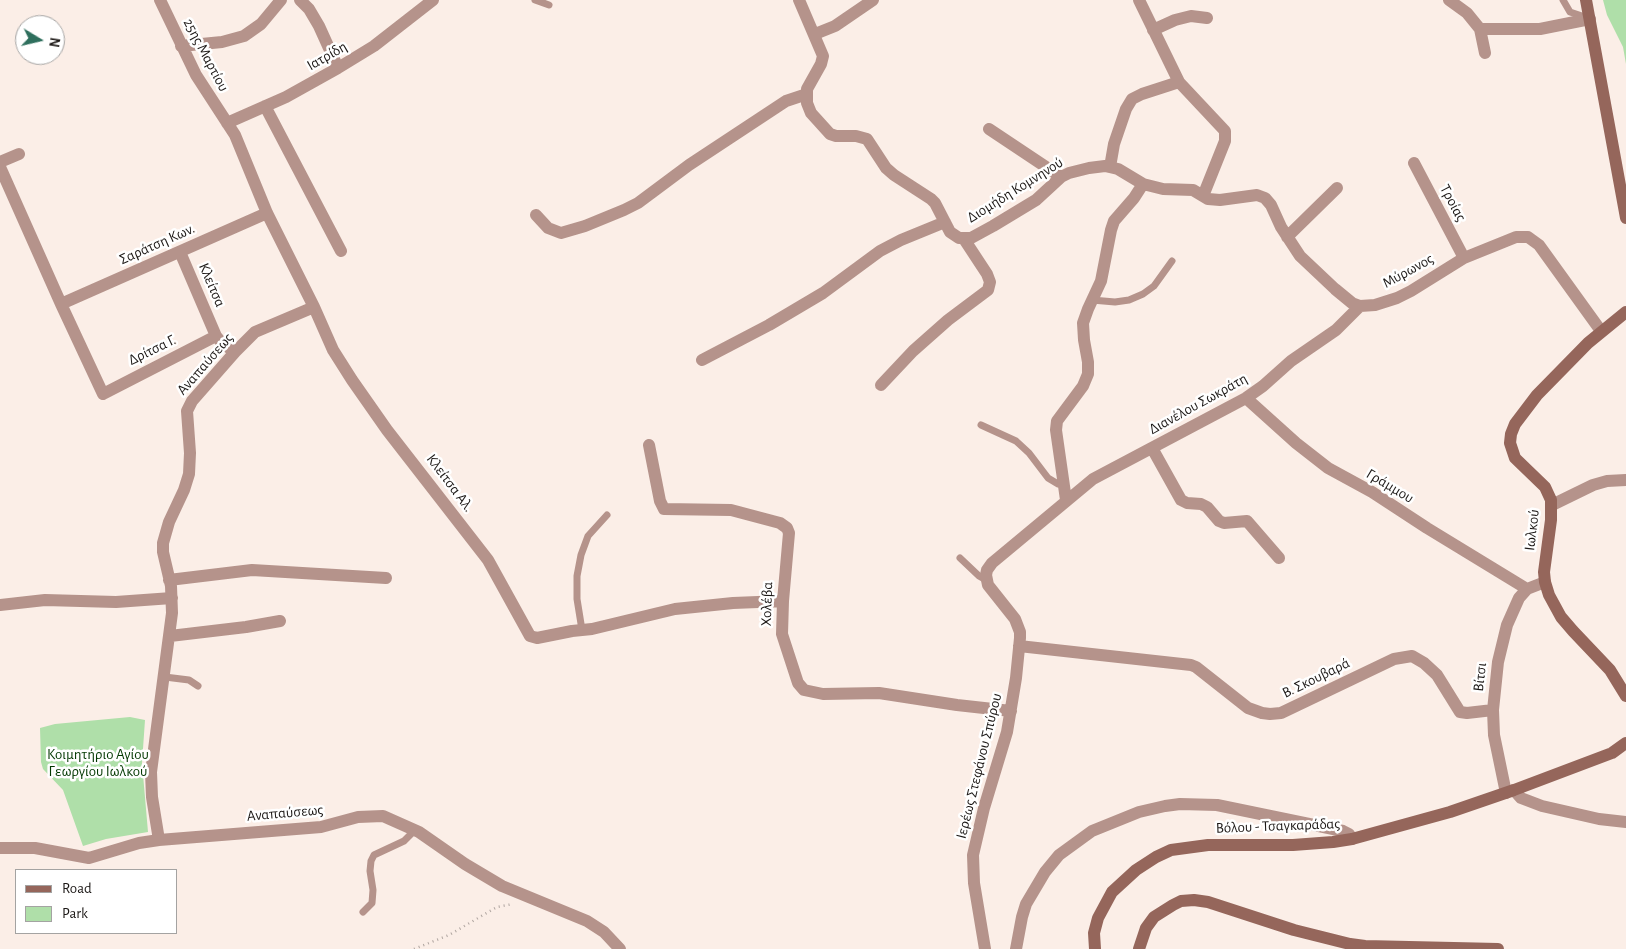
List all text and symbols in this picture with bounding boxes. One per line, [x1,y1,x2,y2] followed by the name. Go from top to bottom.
[15,15,65,65] north arrow
[179,15,233,95] street label: 25ης Μαρτίου
[46,36,62,48] text: N
[304,37,350,75] street label: Ιατρίδη
[964,153,1066,227] street label: Διομήδη Κομνηνού
[1436,181,1470,225] street label: Τροίας
[117,219,197,269] street label: Σαράτση Κων.
[1379,250,1437,292] street label: Μύρωνος
[195,260,229,310] street label: Κλείτσα
[173,329,237,399] street label: Αναπαύσεως
[125,331,179,369] street label: Δρίτσα Γ.
[1146,370,1250,438] street label: Διανέλου Σωκράτη
[422,451,478,515] street label: Κλείτσα Αλ.
[1363,465,1417,507] street label: Γράμμου
[1521,508,1543,552] street label: Ιωλκού
[757,581,777,627] street label: Χολέβα
[1279,654,1353,702] street label: Β. Σκουβαρά
[1469,662,1491,692] street label: Βίτσι
[952,691,1006,841] street label: Ιερέως Στεφάνου Σπύρου
[47,745,149,780] park label: Κοιμητήριο Αγίου Γεωργίου Ιωλκού
[246,801,324,825] street label: Αναπαύσεως
[1216,815,1340,837] street label: Βόλου - Τσαγκαράδας
[15,869,178,934] legend
[62,881,92,896] text: Road
[62,906,88,921] text: Park

